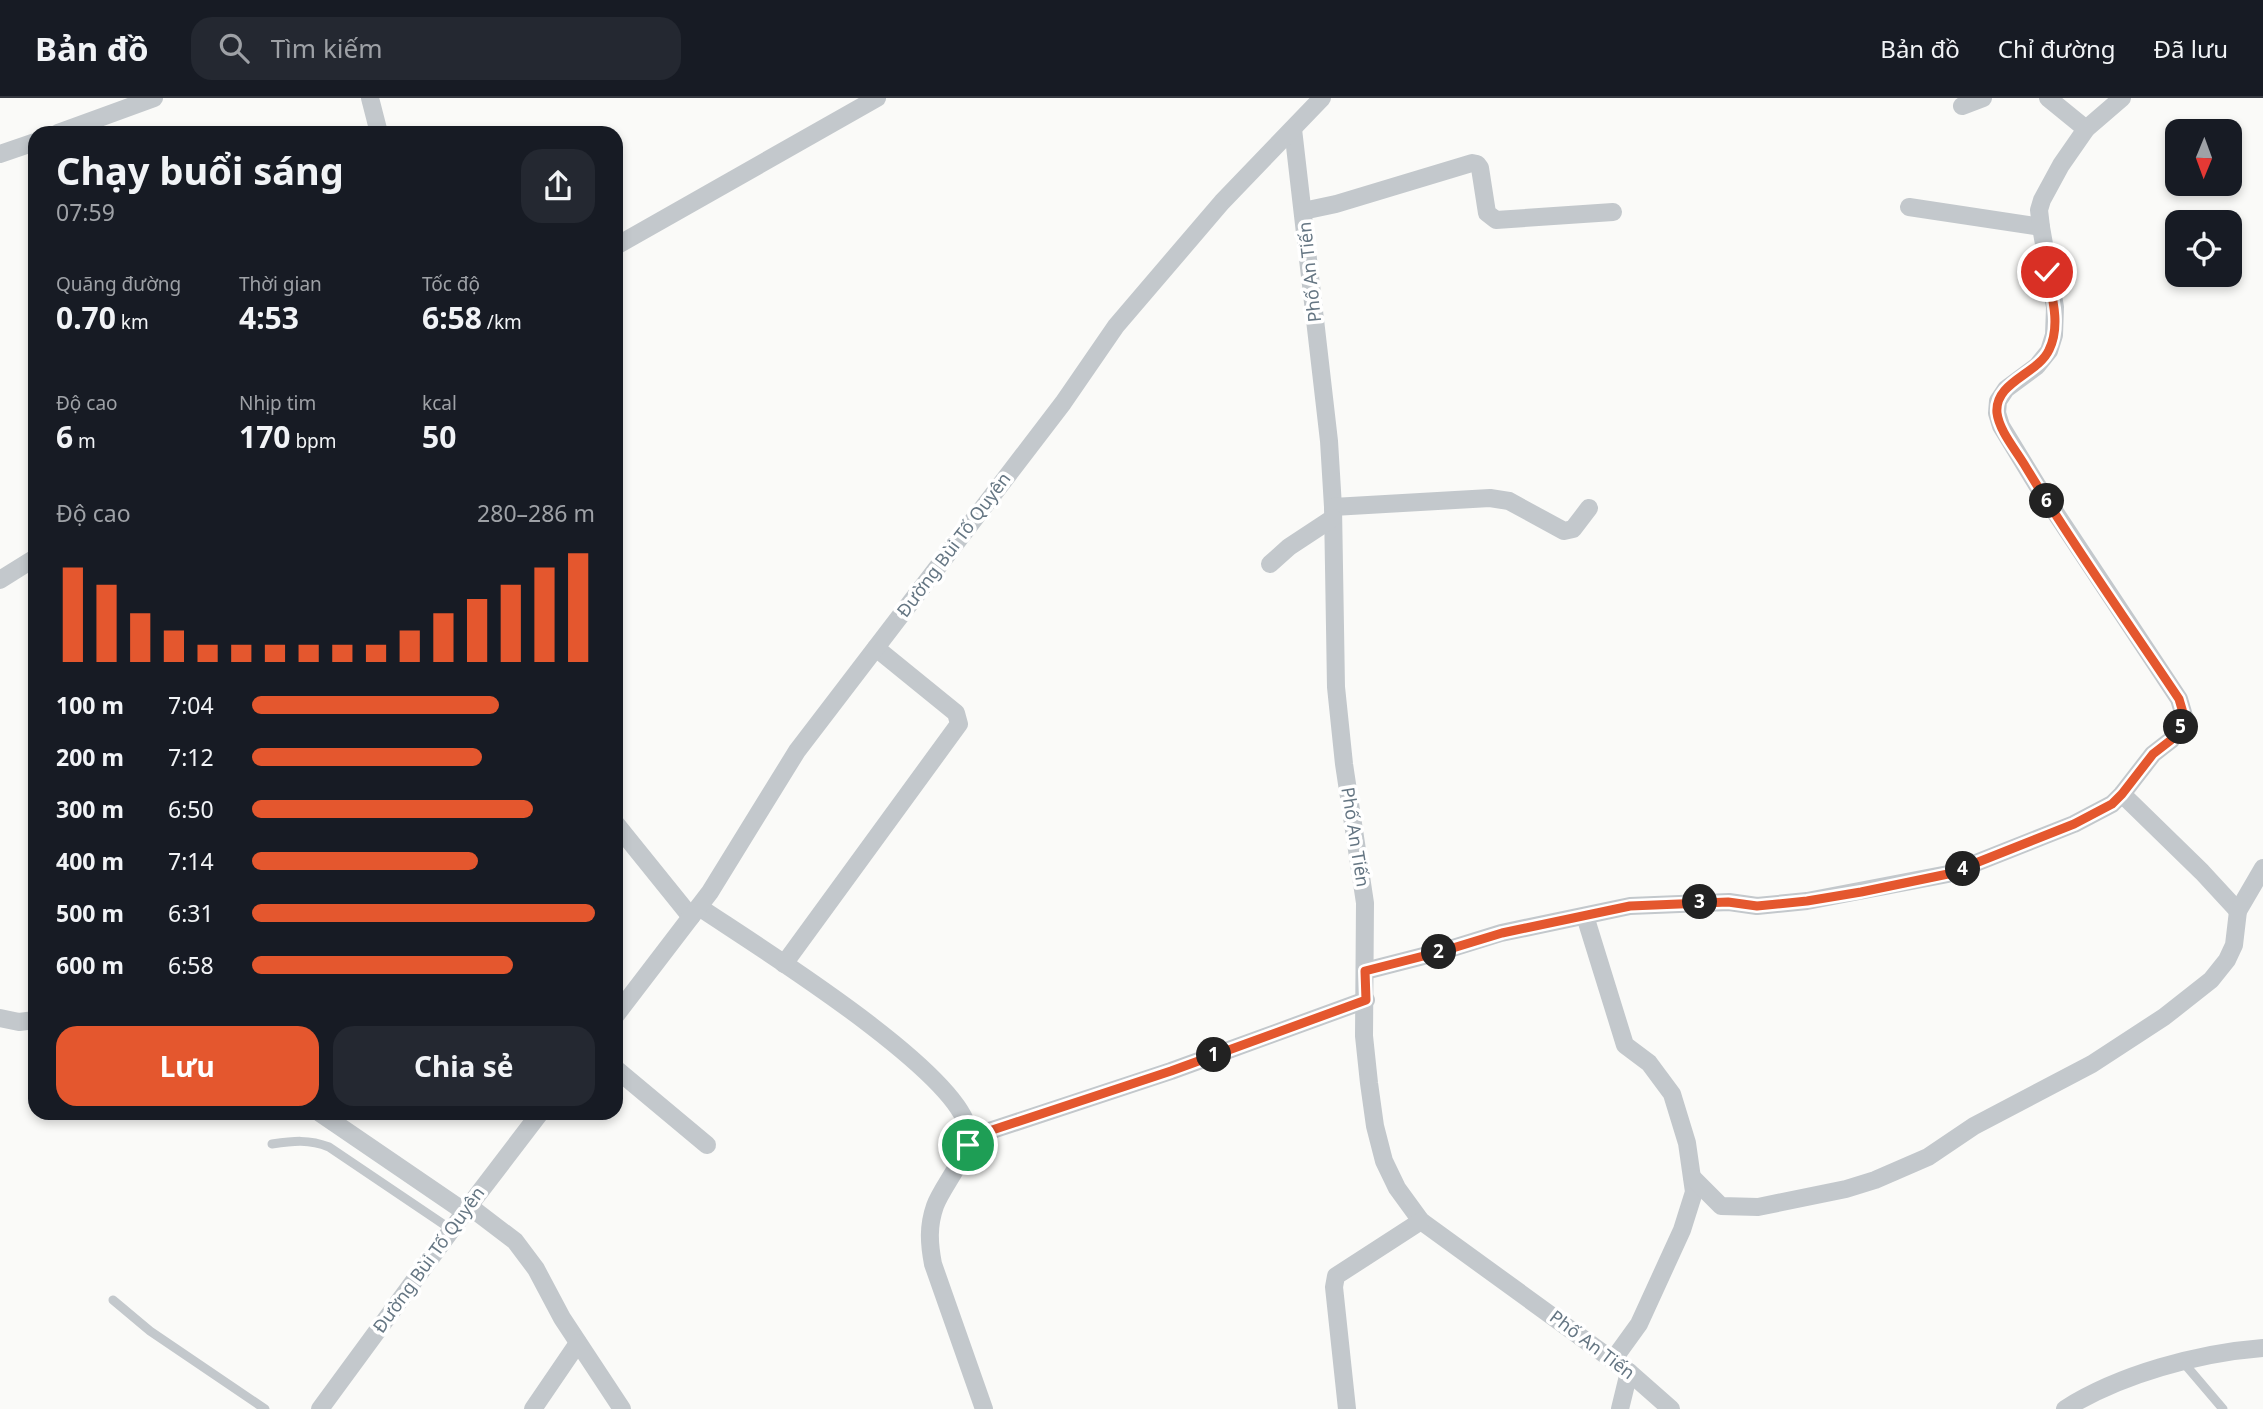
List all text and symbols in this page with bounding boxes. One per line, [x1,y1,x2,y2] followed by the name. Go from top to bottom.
[191,17,681,80] search box
[35,26,149,71] text: Bản đồ
[215,29,253,67] icon: search
[271,30,382,66] text: Tìm kiếm
[1880,32,1960,65] text: Bản đồ
[1998,32,2116,65] text: Chỉ đường
[2154,32,2228,65] text: Đã lưu
[2165,119,2242,196] north arrow
[2165,119,2242,287] map controls
[56,144,344,196] text: Chạy buổi sáng
[521,149,595,223] button: share
[56,196,115,228] text: 07:59
[2165,210,2242,287] button: locate
[1292,221,1326,323] street label: Phố An Tiến
[2017,242,2077,302] pin
[2028,253,2066,291] icon: check
[56,271,181,297] text: Quãng đường
[239,271,322,297] text: Thời gian
[422,271,480,297] text: Tốc độ
[56,297,116,338] text: 0.70
[239,297,299,338] text: 4:53
[422,297,482,338] text: 6:58
[116,309,149,335] text: km
[482,309,522,335] text: /km
[56,390,118,416] text: Độ cao
[239,390,316,416] text: Nhịp tim
[422,390,457,416] text: kcal
[56,416,73,457] text: 6
[239,416,290,457] text: 170
[422,416,456,457] text: 50
[73,428,96,454] text: m
[290,428,337,454] text: bpm
[891,467,1016,622] street label: Đường Bùi Tố Quyên
[2030,484,2064,518] pin: 6
[2041,487,2052,513] text: 6
[56,497,131,529] text: Độ cao
[477,497,595,529] text: 280–286 m
[56,689,124,721] text: 100 m
[168,689,214,721] text: 7:04
[2164,710,2198,744] pin: 5
[2175,713,2186,739] text: 5
[56,741,124,773] text: 200 m
[168,741,214,773] text: 7:12
[1336,785,1376,889] street label: Phố An Tiến
[56,793,124,825] text: 300 m
[168,793,214,825] text: 6:50
[56,845,124,877] text: 400 m
[168,845,214,877] text: 7:14
[1946,852,1980,886] pin: 4
[1957,855,1968,881] text: 4
[1682,884,1718,920] pin: 3
[1694,888,1705,914] text: 3
[56,897,124,929] text: 500 m
[168,897,214,929] text: 6:31
[1422,934,1456,970] pin: 2
[1433,938,1444,964] text: 2
[56,949,124,981] text: 600 m
[168,949,214,981] text: 6:58
[56,1026,319,1106] button: Lưu
[333,1026,595,1106] button: Chia sẻ
[1196,1038,1232,1072] pin: 1
[1208,1041,1219,1067] text: 1
[938,1115,998,1175] pin
[949,1126,987,1164] icon: arrive
[367,1181,489,1337] street label: Đường Bùi Tố Quyên
[1545,1304,1640,1384] street label: Phố An Tiến

